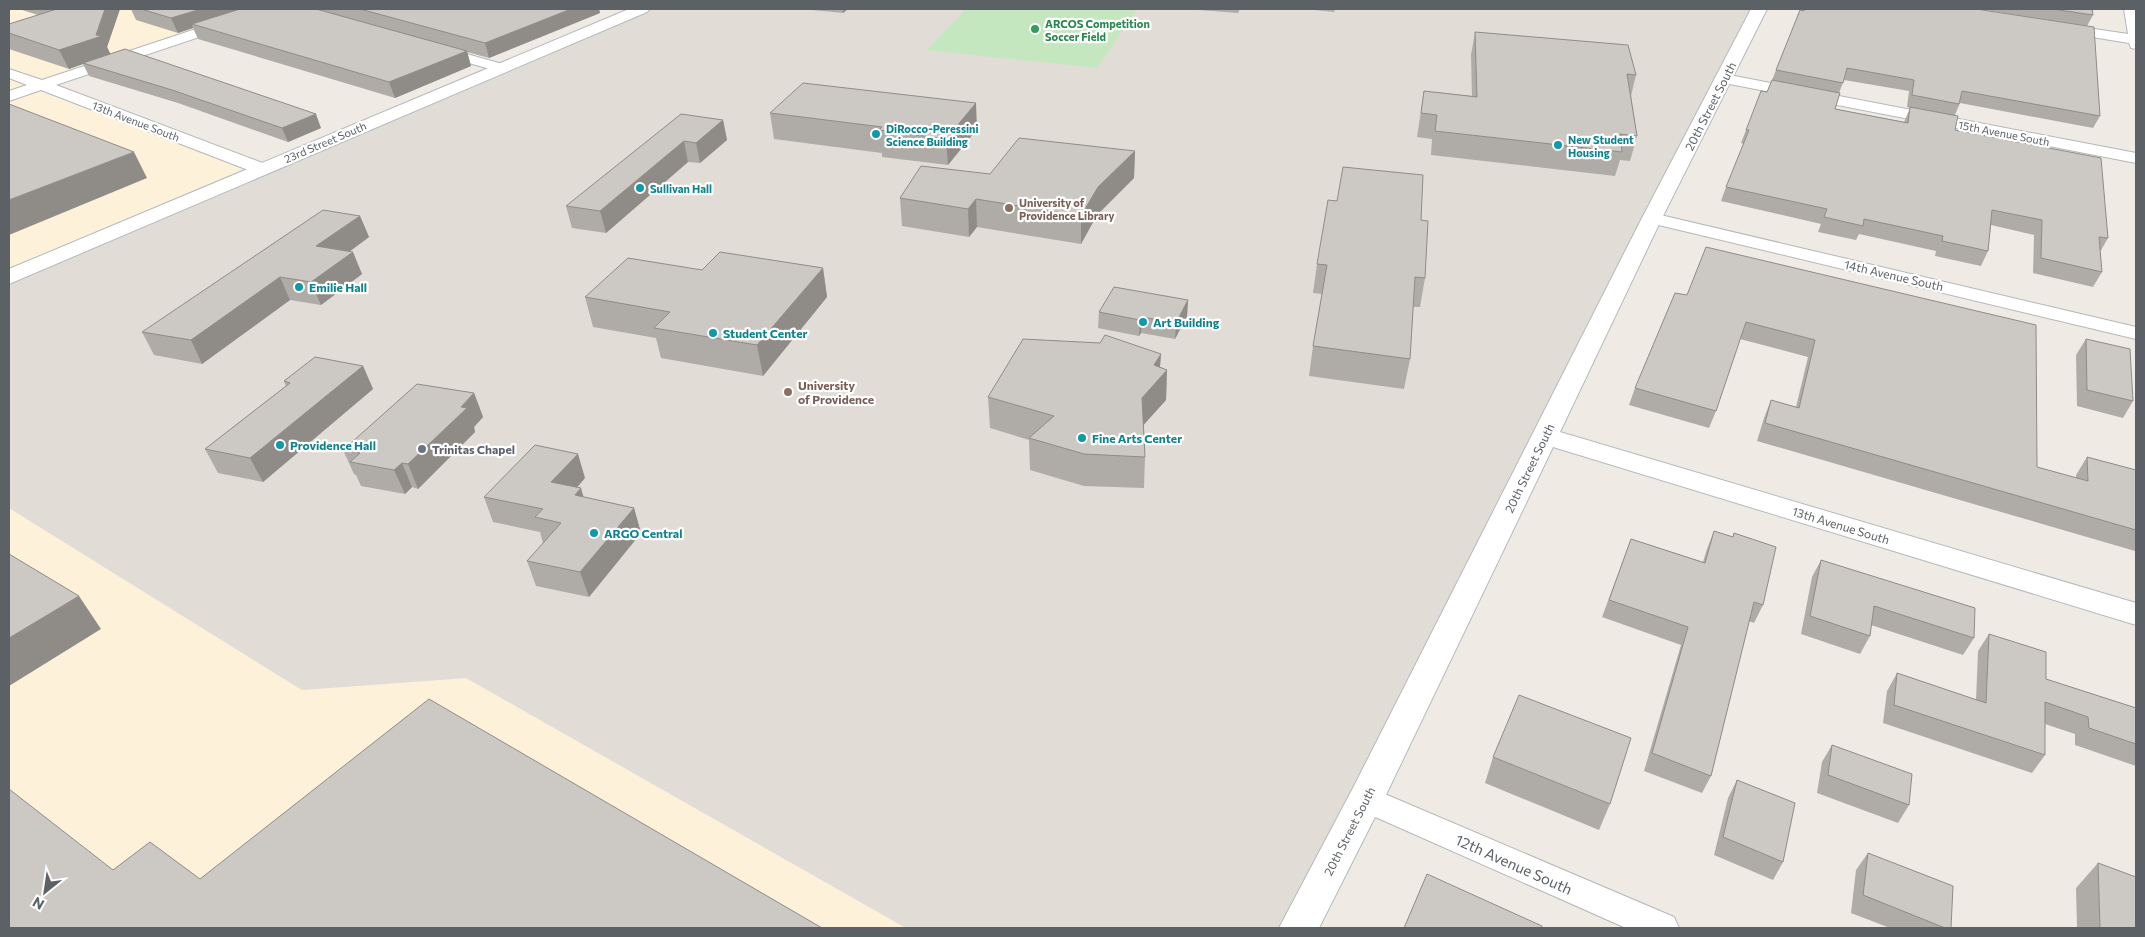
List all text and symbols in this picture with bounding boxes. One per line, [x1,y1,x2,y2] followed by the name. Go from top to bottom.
[1045,17,1150,43] place label: ARCOS Competition Soccer Field
[1029,23,1041,35] marker: ARCOS Competition Soccer Field
[1682,59,1738,153] street label: 20th Street South
[90,98,182,144] street label: 13th Avenue South
[1957,118,2051,148] street label: 15th Avenue South
[282,119,368,165] street label: 23rd Street South
[886,122,979,148] place label: DiRocco-Peressini Science Building
[870,128,882,140] marker: DiRocco-Peressini Science Building
[1568,133,1634,159] place label: New Student Housing
[1552,139,1564,151] marker: New Student Housing
[634,182,646,194] marker: Sullivan Hall
[650,182,712,195] place label: Sullivan Hall
[1019,196,1114,222] place label: University of Providence Library
[1003,202,1015,214] marker: University of Providence Library
[1843,257,1945,293] street label: 14th Avenue South
[309,280,367,294] place label: Emilie Hall
[293,281,305,293] marker: Emilie Hall
[1153,315,1220,329] place label: Art Building
[1137,316,1149,328] marker: Art Building
[723,326,807,340] place label: Student Center
[707,327,719,339] marker: Student Center
[798,378,874,406] place label: University of Providence
[782,386,794,398] marker: University of Providence
[1501,421,1557,515] street label: 20th Street South
[1092,431,1182,445] place label: Fine Arts Center
[1076,432,1088,444] marker: Fine Arts Center
[290,438,376,452] place label: Providence Hall
[274,439,286,451] marker: Providence Hall
[432,442,515,456] place label: Trinitas Chapel
[416,443,428,455] marker: Trinitas Chapel
[1791,504,1891,546] street label: 13th Avenue South
[604,526,682,540] place label: ARGO Central
[588,527,600,539] marker: ARGO Central
[1321,784,1377,878] street label: 20th Street South
[1453,830,1575,898] street label: 12th Avenue South
[20,867,70,917] north arrow
[29,894,47,914] text: N

